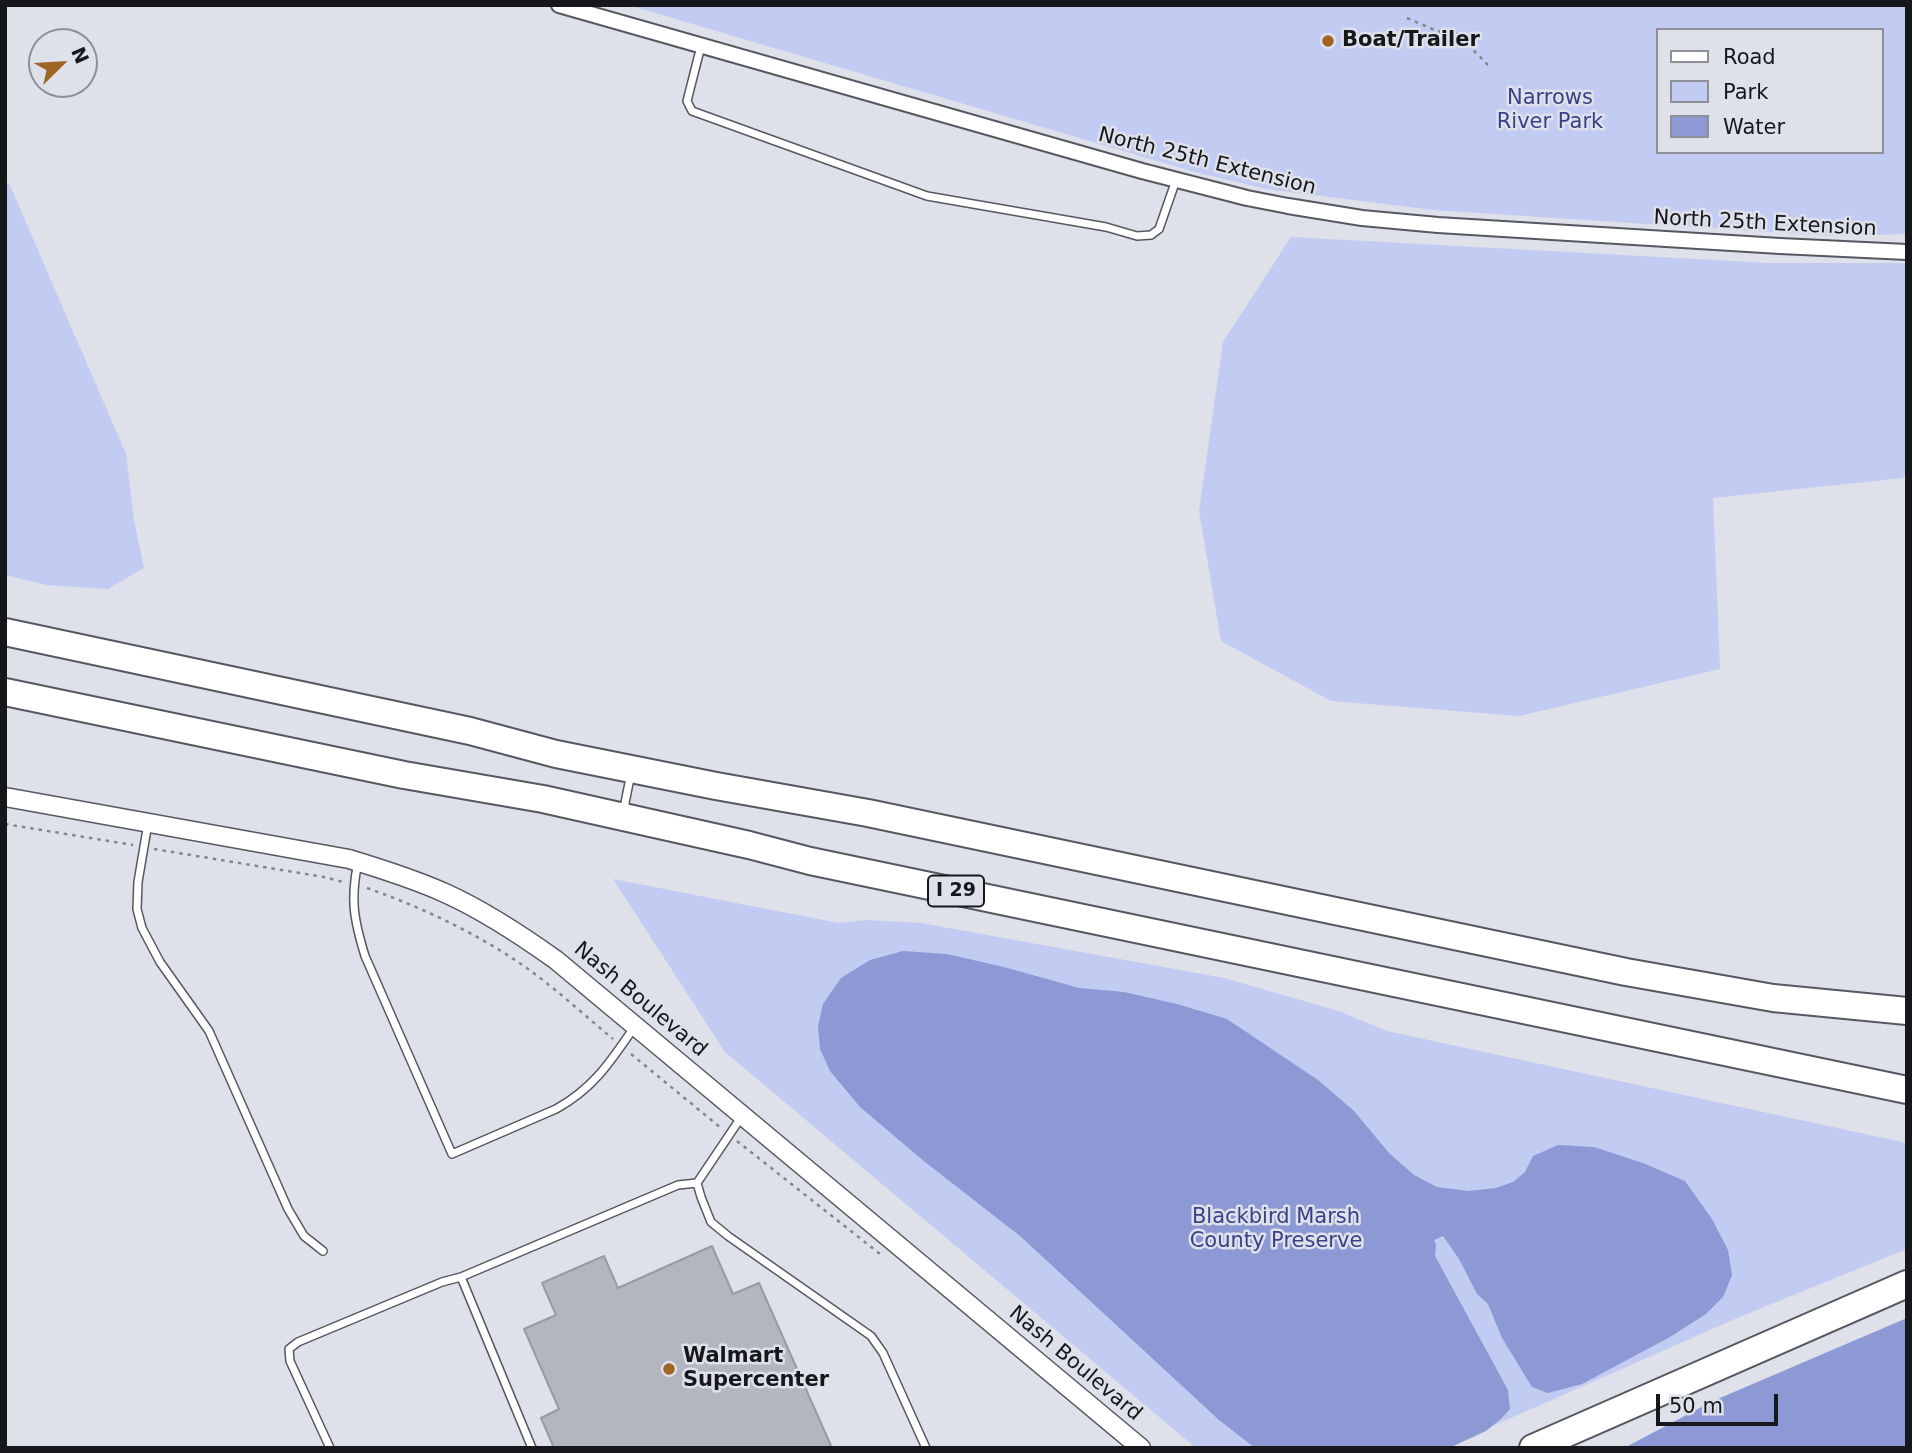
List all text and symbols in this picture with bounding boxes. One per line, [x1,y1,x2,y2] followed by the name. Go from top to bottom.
[28,28,98,98] north arrow
[1342,28,1480,54] place label: Boat/Trailer
[1657,28,1884,154] legend
[1320,33,1336,49] marker: Boat/Trailer
[67,44,94,67] text: N
[1723,45,1776,69] text: Road
[1723,80,1768,104] text: Park
[1497,86,1603,136] park label: Narrows River Park
[1723,115,1785,139] text: Water
[1096,123,1318,201] street label: North 25th Extension
[1653,206,1877,242] street label: North 25th Extension
[928,876,984,906] road number: I 29
[568,937,712,1063] street label: Nash Boulevard
[1190,1205,1362,1255] park label: Blackbird Marsh County Preserve
[1003,1301,1147,1427] street label: Nash Boulevard
[683,1344,829,1394] place label: Walmart Supercenter
[661,1361,677,1377] marker: Walmart Supercenter
[1660,1380,1783,1424] scale bar
[1669,1394,1723,1418] text: 50 m

